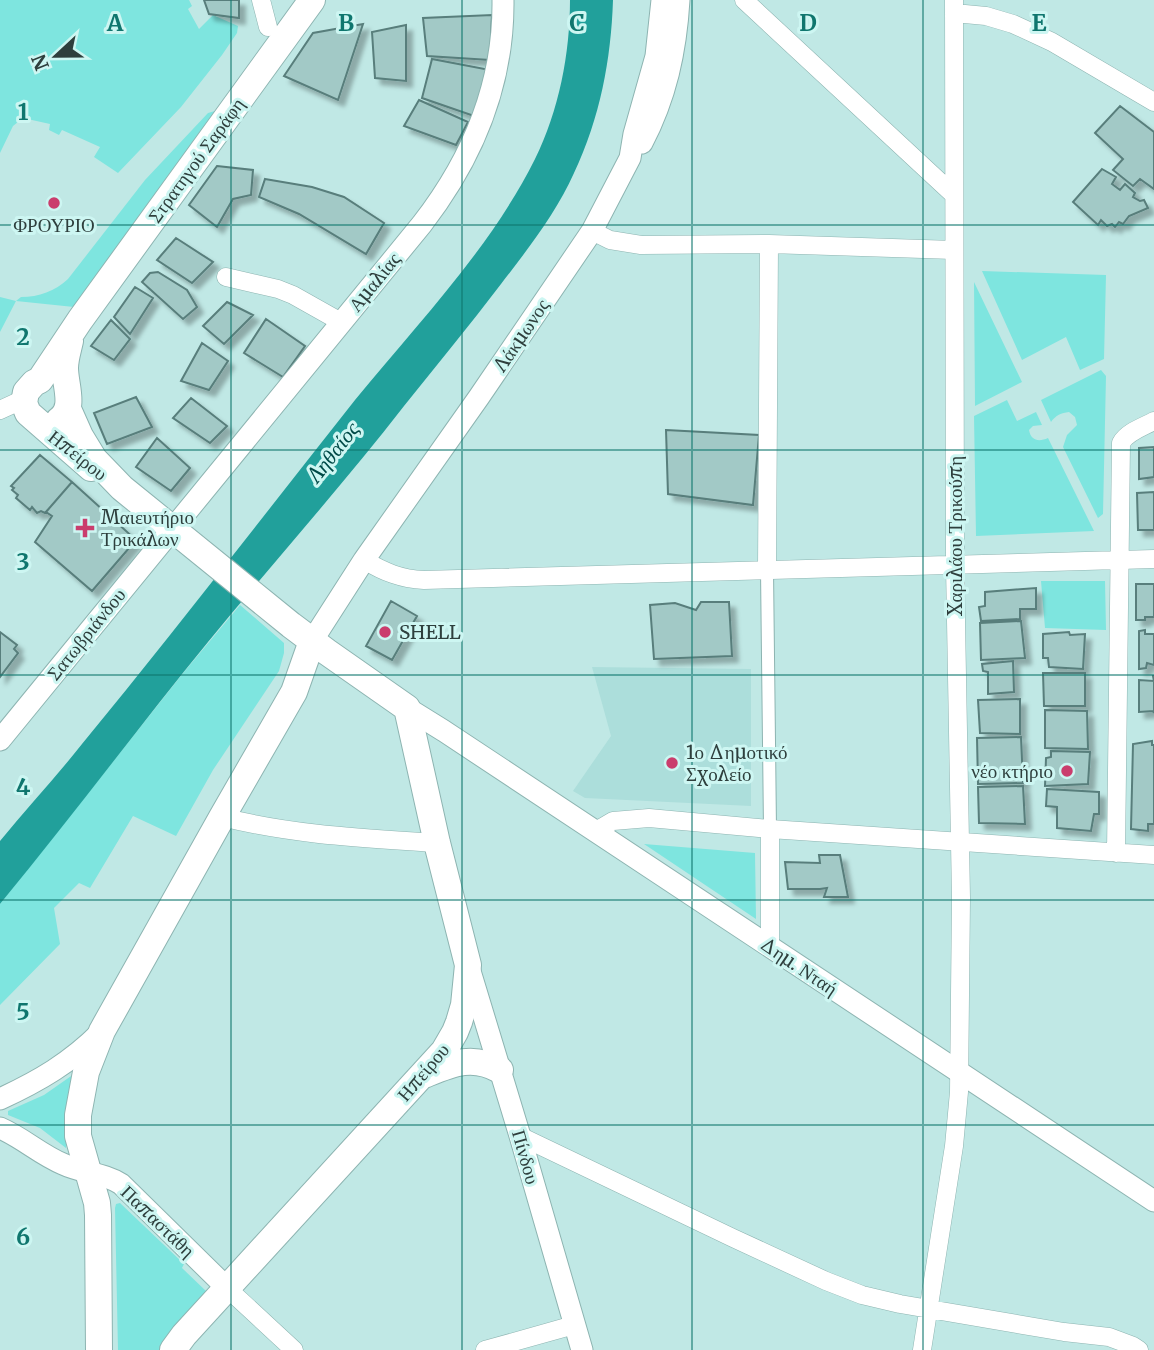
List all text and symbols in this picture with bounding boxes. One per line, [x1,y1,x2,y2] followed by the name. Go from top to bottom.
[106,8,124,37] text: A
[338,8,354,37] text: B
[569,8,585,37] text: C
[799,8,817,37] text: D
[1031,8,1047,37] text: E
[21,21,91,91] north arrow
[26,51,54,74] text: N
[143,93,249,227] street label: Στρατηγού Σαράφη
[18,97,29,126] text: 1
[46,195,62,211] marker: ΦΡΟΥΡΙΟ
[13,213,95,237] place label: ΦΡΟΥΡΙΟ
[343,247,405,316] street label: Αμαλίας
[488,294,554,377] street label: Λάκμωνος
[16,322,30,351] text: 2
[300,416,365,488] water label: Ληθαίος
[44,424,112,486] street label: Ηπείρου
[943,456,967,616] street label: Χαριλάου Τρικούπη
[101,505,194,551] place label: Μαιευτήριο Τρικάλων
[75,518,95,538] marker: Μαιευτήριο Τρικάλων
[16,547,30,576] text: 3
[41,583,131,685] street label: Σατωβριάνδου
[399,620,461,644] place label: SHELL
[377,624,393,640] marker: SHELL
[686,740,787,786] place label: 1ο Δημοτικό Σχολείο
[664,755,680,771] marker: 1ο Δημοτικό Σχολείο
[971,759,1053,783] place label: νέο κτήριο
[1059,763,1075,779] marker: νέο κτήριο
[16,772,31,801] text: 4
[756,931,842,1001] street label: Δημ. Νταή
[16,997,30,1026] text: 5
[392,1038,454,1106] street label: Ηπείρου
[507,1127,545,1187] street label: Πίνδου
[116,1180,200,1262] street label: Παπαστάθη
[16,1222,30,1251] text: 6

